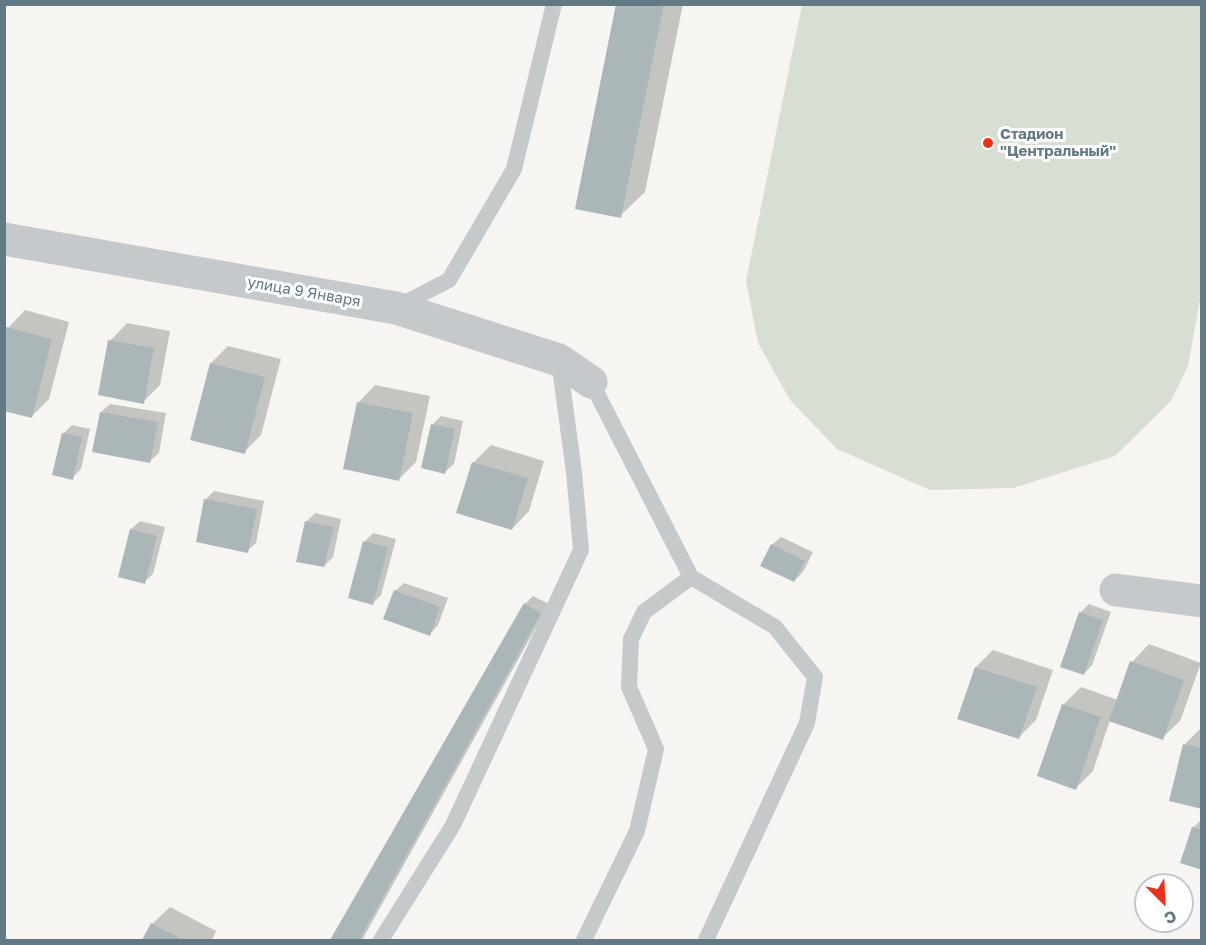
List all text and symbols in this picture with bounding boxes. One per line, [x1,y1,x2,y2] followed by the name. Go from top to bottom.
[1000,125,1116,160] place label: Стадион "Центральный"
[981,136,995,150] marker: Стадион "Центральный"
[246,273,362,311] street label: улица 9 Января
[1134,873,1194,933] north arrow
[1161,906,1180,929] text: С

